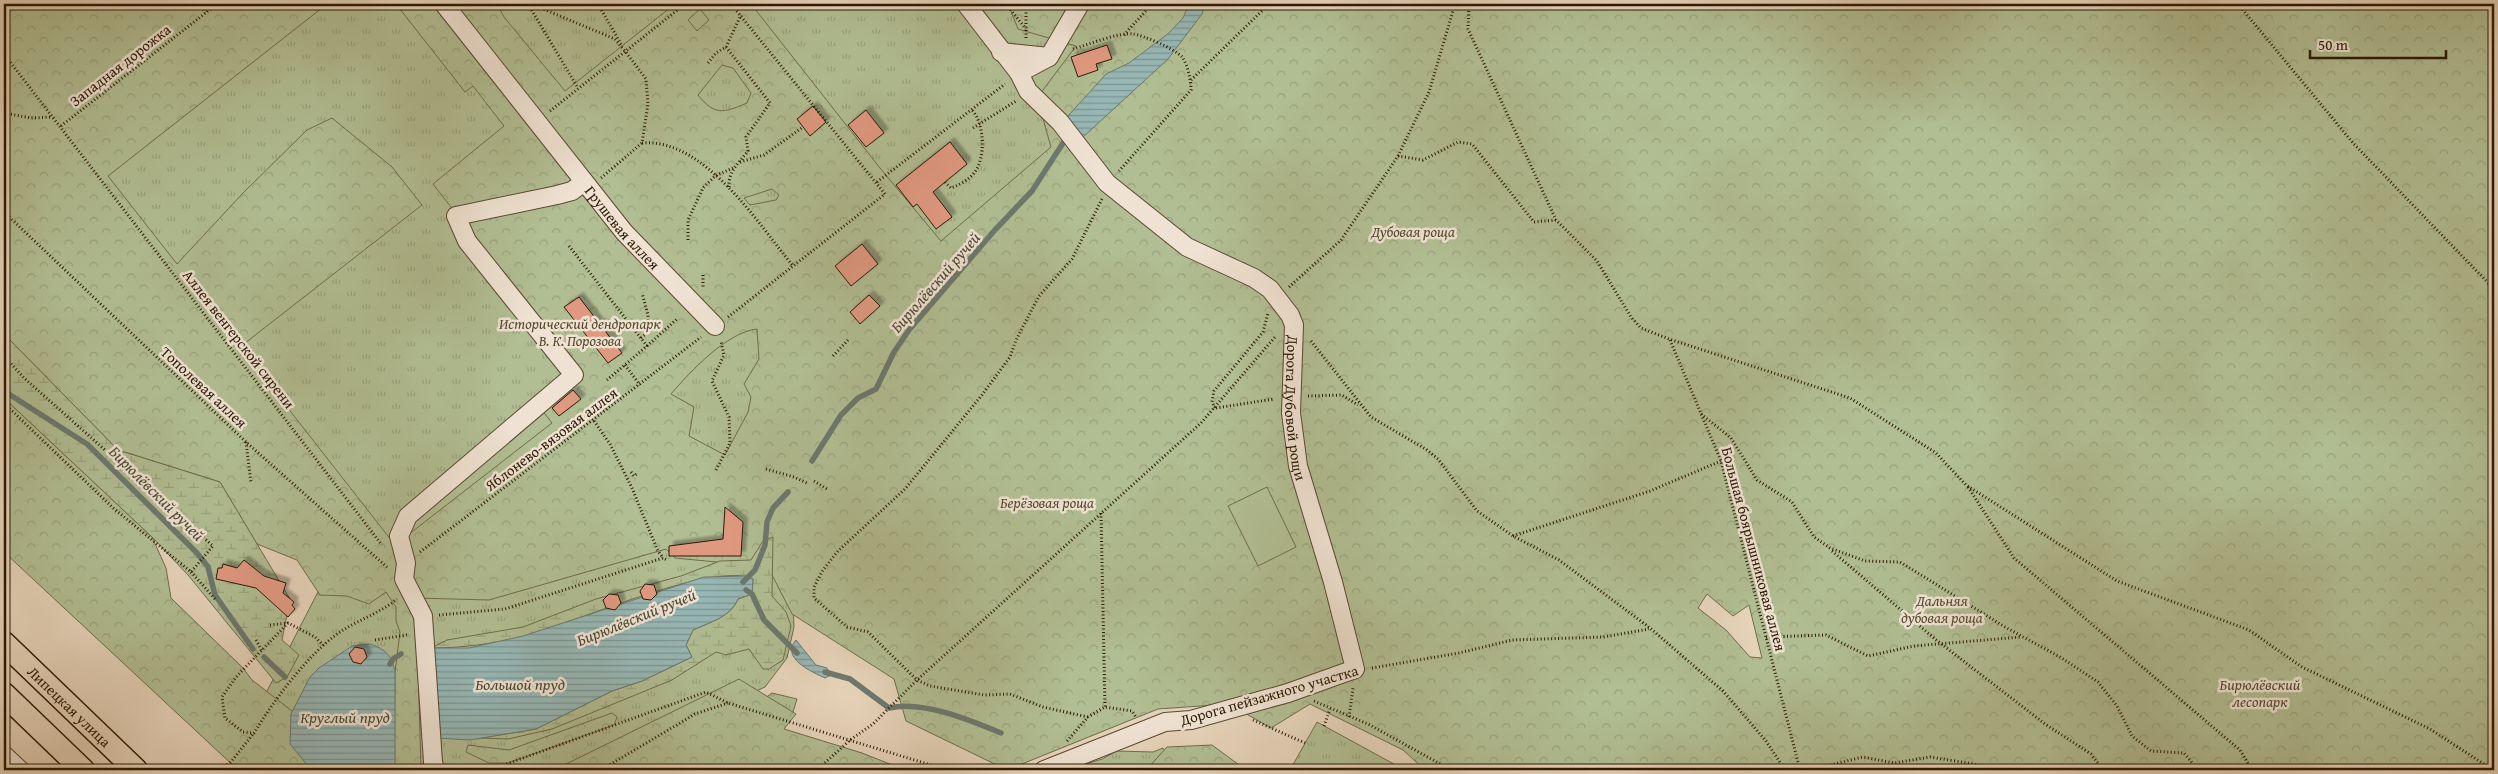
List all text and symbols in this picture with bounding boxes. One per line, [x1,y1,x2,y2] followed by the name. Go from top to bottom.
[65,18,176,111] street label: Западная дорожка
[2310,28,2447,60] scale bar
[2318,34,2349,55] text: 50 m
[580,181,665,274] street label: Грушевая аллея
[1370,221,1455,242] park label: Дубовая роща
[884,226,986,338] water label: Бирюлёвский ручей
[178,265,300,413] street label: Аллея венгерской сирени
[499,313,662,351] park label: Исторический дендропарк В. К. Порозова
[1280,334,1312,483] street label: Дорога Дубовой рощи
[156,341,252,433] street label: Тополевая аллея
[480,382,622,496] street label: Яблонево-вязовая аллея
[104,440,210,546] water label: Бирюлёвский ручей
[1717,445,1791,654] street label: Большая боярышниковая аллея
[1000,492,1094,513] park label: Берёзовая роща
[573,582,699,652] water label: Бирюлёвский ручей
[1901,590,1983,628] park label: Дальняя дубовая роща
[1177,659,1361,731] street label: Дорога пейзажного участка
[23,661,117,752] street label: Липецкая улица
[475,672,565,696] water label: Большой пруд
[2220,674,2301,712] park label: Бирюлёвский лесопарк
[300,705,390,729] water label: Круглый пруд

